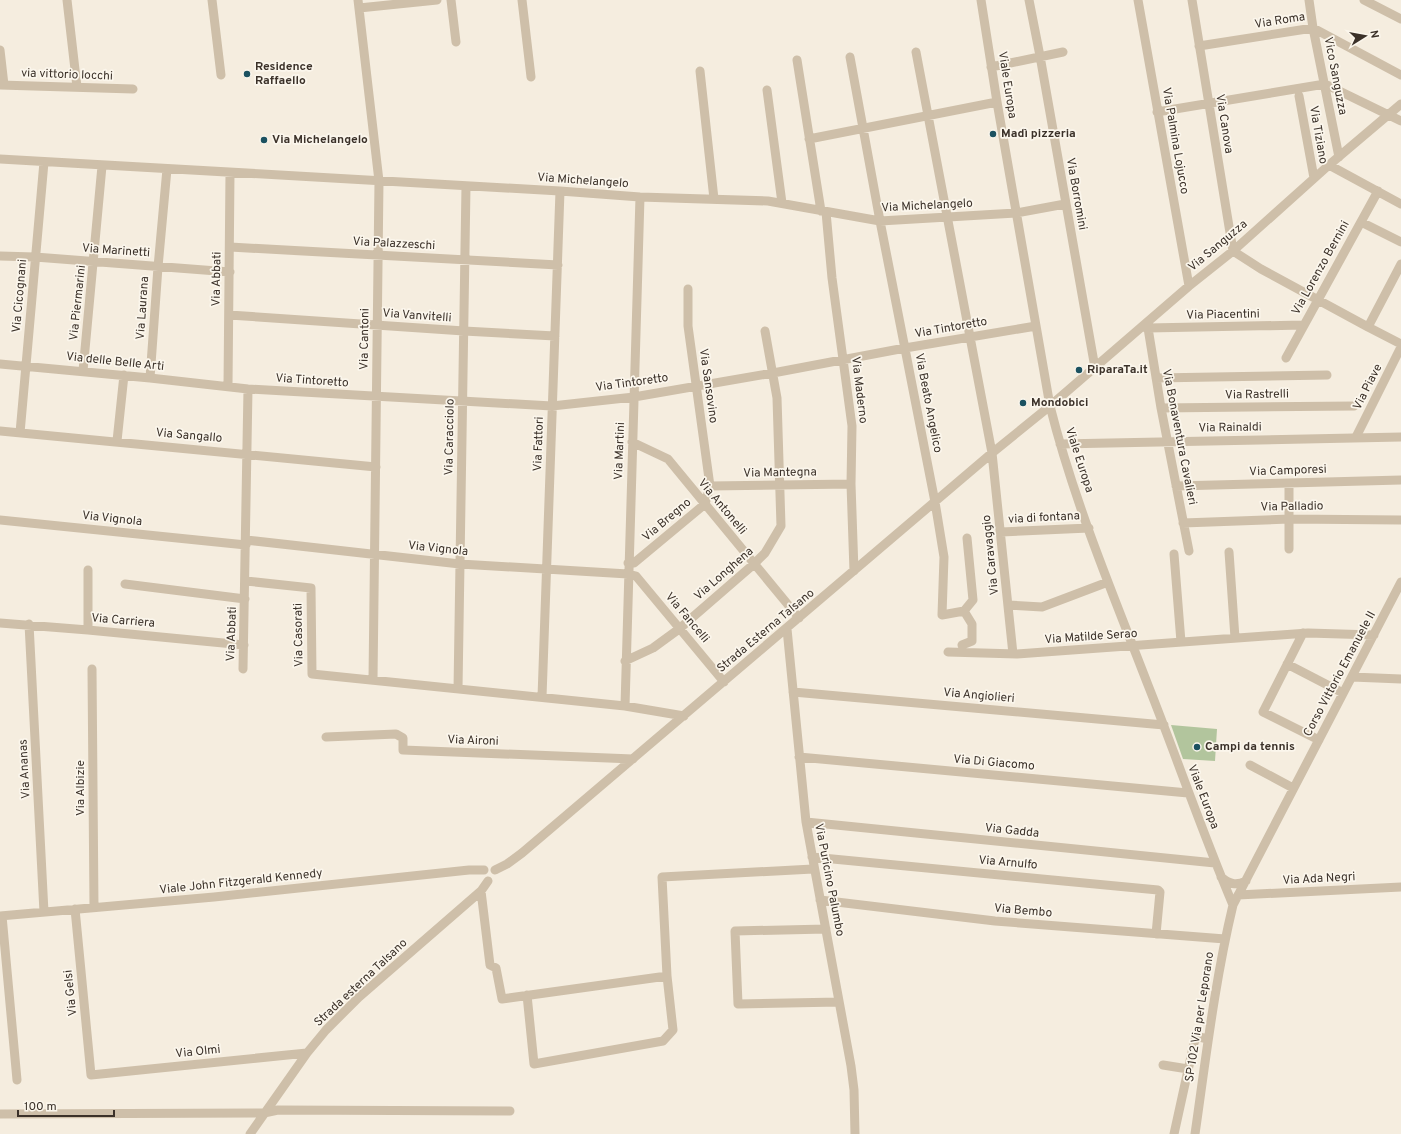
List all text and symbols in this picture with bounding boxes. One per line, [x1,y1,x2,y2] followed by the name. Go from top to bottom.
[1254,9,1306,33] street label: Via Roma
[1345,16,1385,56] north arrow
[1366,29,1381,39] text: N
[1320,36,1350,116] street label: Vico Sanguzza
[994,50,1020,120] street label: Viale Europa
[255,59,313,89] place label: Residence Raffaello
[21,65,113,85] street label: via vittorio locchi
[242,69,252,79] marker: Residence Raffaello
[1158,86,1192,196] street label: Via Palmina Lojucco
[1211,93,1237,155] street label: Via Canova
[1305,105,1331,166] street label: Via Tiziano
[1001,126,1076,142] place label: Madì pizzeria
[988,129,998,139] marker: Madì pizzeria
[272,132,368,148] place label: Via Michelangelo
[259,135,269,145] marker: Via Michelangelo
[1062,157,1090,231] street label: Via Borromini
[537,170,630,192] street label: Via Michelangelo
[881,196,973,216] street label: Via Michelangelo
[1185,217,1251,275] street label: Via Sanguzza
[1288,218,1354,318] street label: Via Lorenzo Bernini
[352,234,436,254] street label: Via Palazzeschi
[81,241,151,261] street label: Via Marinetti
[209,251,225,307] street label: Via Abbati
[9,259,31,333] street label: Via Cicognani
[66,264,90,342] street label: Via Piermarini
[133,276,153,340] street label: Via Laurana
[382,306,452,326] street label: Via Vanvitelli
[1186,306,1260,324] street label: Via Piacentini
[356,308,374,370] street label: Via Cantoni
[913,314,989,342] street label: Via Tintoretto
[695,348,721,425] street label: Via Sansovino
[65,349,165,375] street label: Via delle Belle Arti
[910,352,946,454] street label: Via Beato Angelico
[847,356,871,425] street label: Via Maderno
[1350,361,1386,413] street label: Via Piave
[1087,362,1148,378] place label: RiparaTa.it
[1074,365,1084,375] marker: RiparaTa.it
[1158,368,1200,506] street label: Via Bonaventura Cavalieri
[275,370,349,392] street label: Via Tintoretto
[595,370,670,396] street label: Via Tintoretto
[1225,386,1289,404] street label: Via Rastrelli
[1031,395,1089,411] place label: Mondobici
[441,398,459,476] street label: Via Caracciolo
[1018,398,1028,408] marker: Mondobici
[530,416,548,472] street label: Via Fattori
[1198,419,1262,437] street label: Via Rainaldi
[611,422,629,480] street label: Via Martini
[155,425,223,447] street label: Via Sangallo
[1061,425,1097,495] street label: Viale Europa
[1249,462,1327,480] street label: Via Camporesi
[743,464,817,482] street label: Via Mantegna
[694,476,750,538] street label: Via Antonelli
[639,495,695,545] street label: Via Bregno
[1260,498,1324,516] street label: Via Palladio
[81,508,143,530] street label: Via Vignola
[1008,508,1080,528] street label: via di fontana
[979,514,1003,596] street label: Via Caravaggio
[407,538,469,560] street label: Via Vignola
[691,544,757,604] street label: Via Longhena
[714,585,818,677] street label: Strada Esterna Talsano
[661,589,713,647] street label: Via Fancelli
[290,603,308,667] street label: Via Casorati
[223,606,241,662] street label: Via Abbati
[1300,608,1380,740] street label: Corso Vittorio Emanuele II
[91,610,155,632] street label: Via Carriera
[1044,626,1138,648] street label: Via Matilde Serao
[943,685,1015,707] street label: Via Angiolieri
[447,732,499,750] street label: Via Aironi
[15,739,35,799] street label: Via Ananas
[1205,739,1295,755] place label: Campi da tennis
[1192,742,1202,752] marker: Campi da tennis
[953,751,1036,775] street label: Via Di Giacomo
[73,760,89,816] street label: Via Albizie
[1183,762,1223,832] street label: Viale Europa
[984,820,1040,842] street label: Via Gadda
[810,822,848,938] street label: Via Puricino Palumbo
[978,852,1039,874] street label: Via Arnulfo
[159,865,323,899] street label: Viale John Fitzgerald Kennedy
[1282,869,1356,889] street label: Via Ada Negri
[993,900,1053,922] street label: Via Bembo
[311,935,411,1030] street label: Strada esterna Talsano
[1182,950,1218,1083] street label: SP 102 Via per Leporano
[61,969,81,1017] street label: Via Gelsi
[175,1042,221,1062] street label: Via Olmi
[18,1092,114,1118] scale bar
[24,1099,57,1115] text: 100 m

